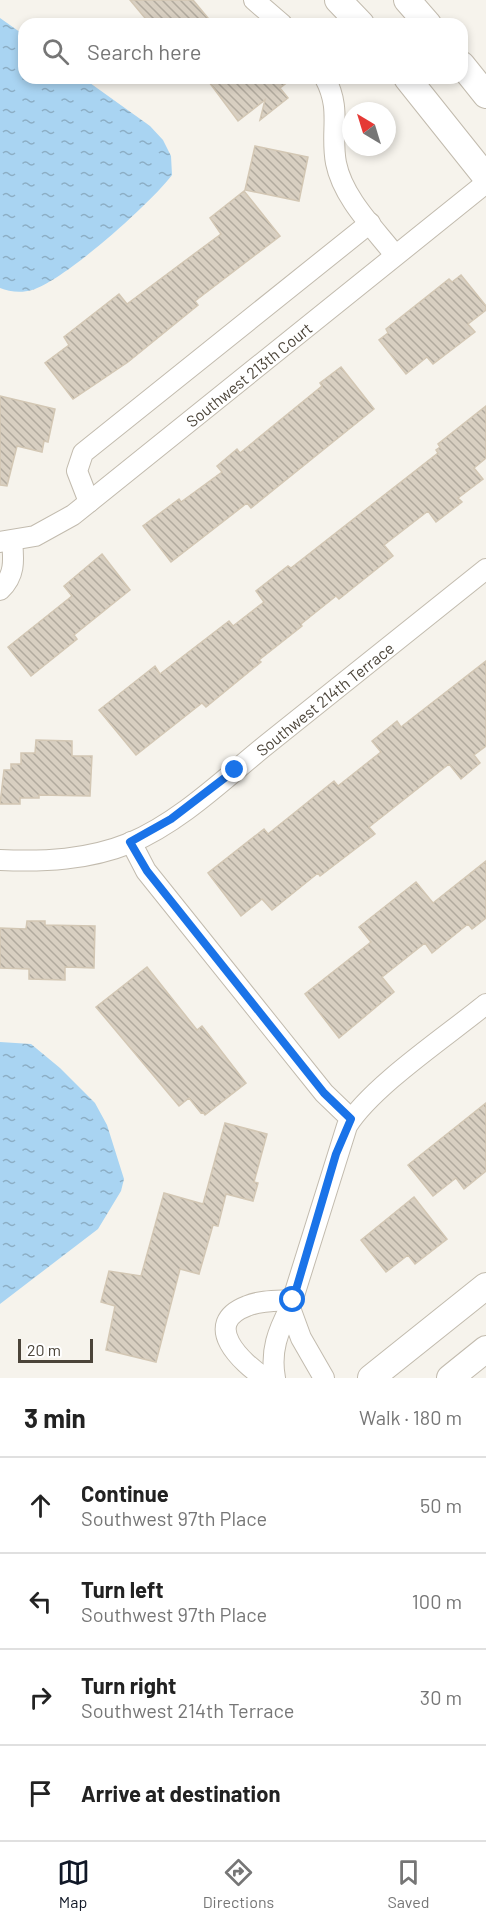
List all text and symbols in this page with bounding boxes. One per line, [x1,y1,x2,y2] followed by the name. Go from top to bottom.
[18,18,468,84] search box
[39,35,72,68] icon: search
[87,38,201,64] text: Search here
[342,102,396,156] north arrow
[182,318,315,430] street label: Southwest 213th Court
[252,638,397,759] street label: Southwest 214th Terrace
[221,756,247,782] route end
[279,1286,305,1312] route start
[18,1336,93,1364] scale bar
[27,1340,61,1359] text: 20 m
[24,1402,86,1433] text: 3 min
[359,1405,462,1429] text: Walk · 180 m
[81,1480,169,1506] text: Continue
[24,1489,57,1522] icon: ahead
[420,1493,462,1517] text: 50 m
[81,1506,267,1530] text: Southwest 97th Place
[81,1576,164,1602] text: Turn left
[24,1585,57,1618] icon: left
[412,1589,462,1613] text: 100 m
[81,1602,267,1626] text: Southwest 97th Place
[81,1672,176,1698] text: Turn right
[24,1681,57,1714] icon: right
[420,1685,462,1709] text: 30 m
[81,1698,295,1722] text: Southwest 214th Terrace
[24,1777,57,1810] icon: arrive
[81,1780,280,1806] text: Arrive at destination
[57,1856,90,1911] tab: Map
[203,1856,274,1911] tab: Directions
[387,1856,429,1911] tab: Saved

